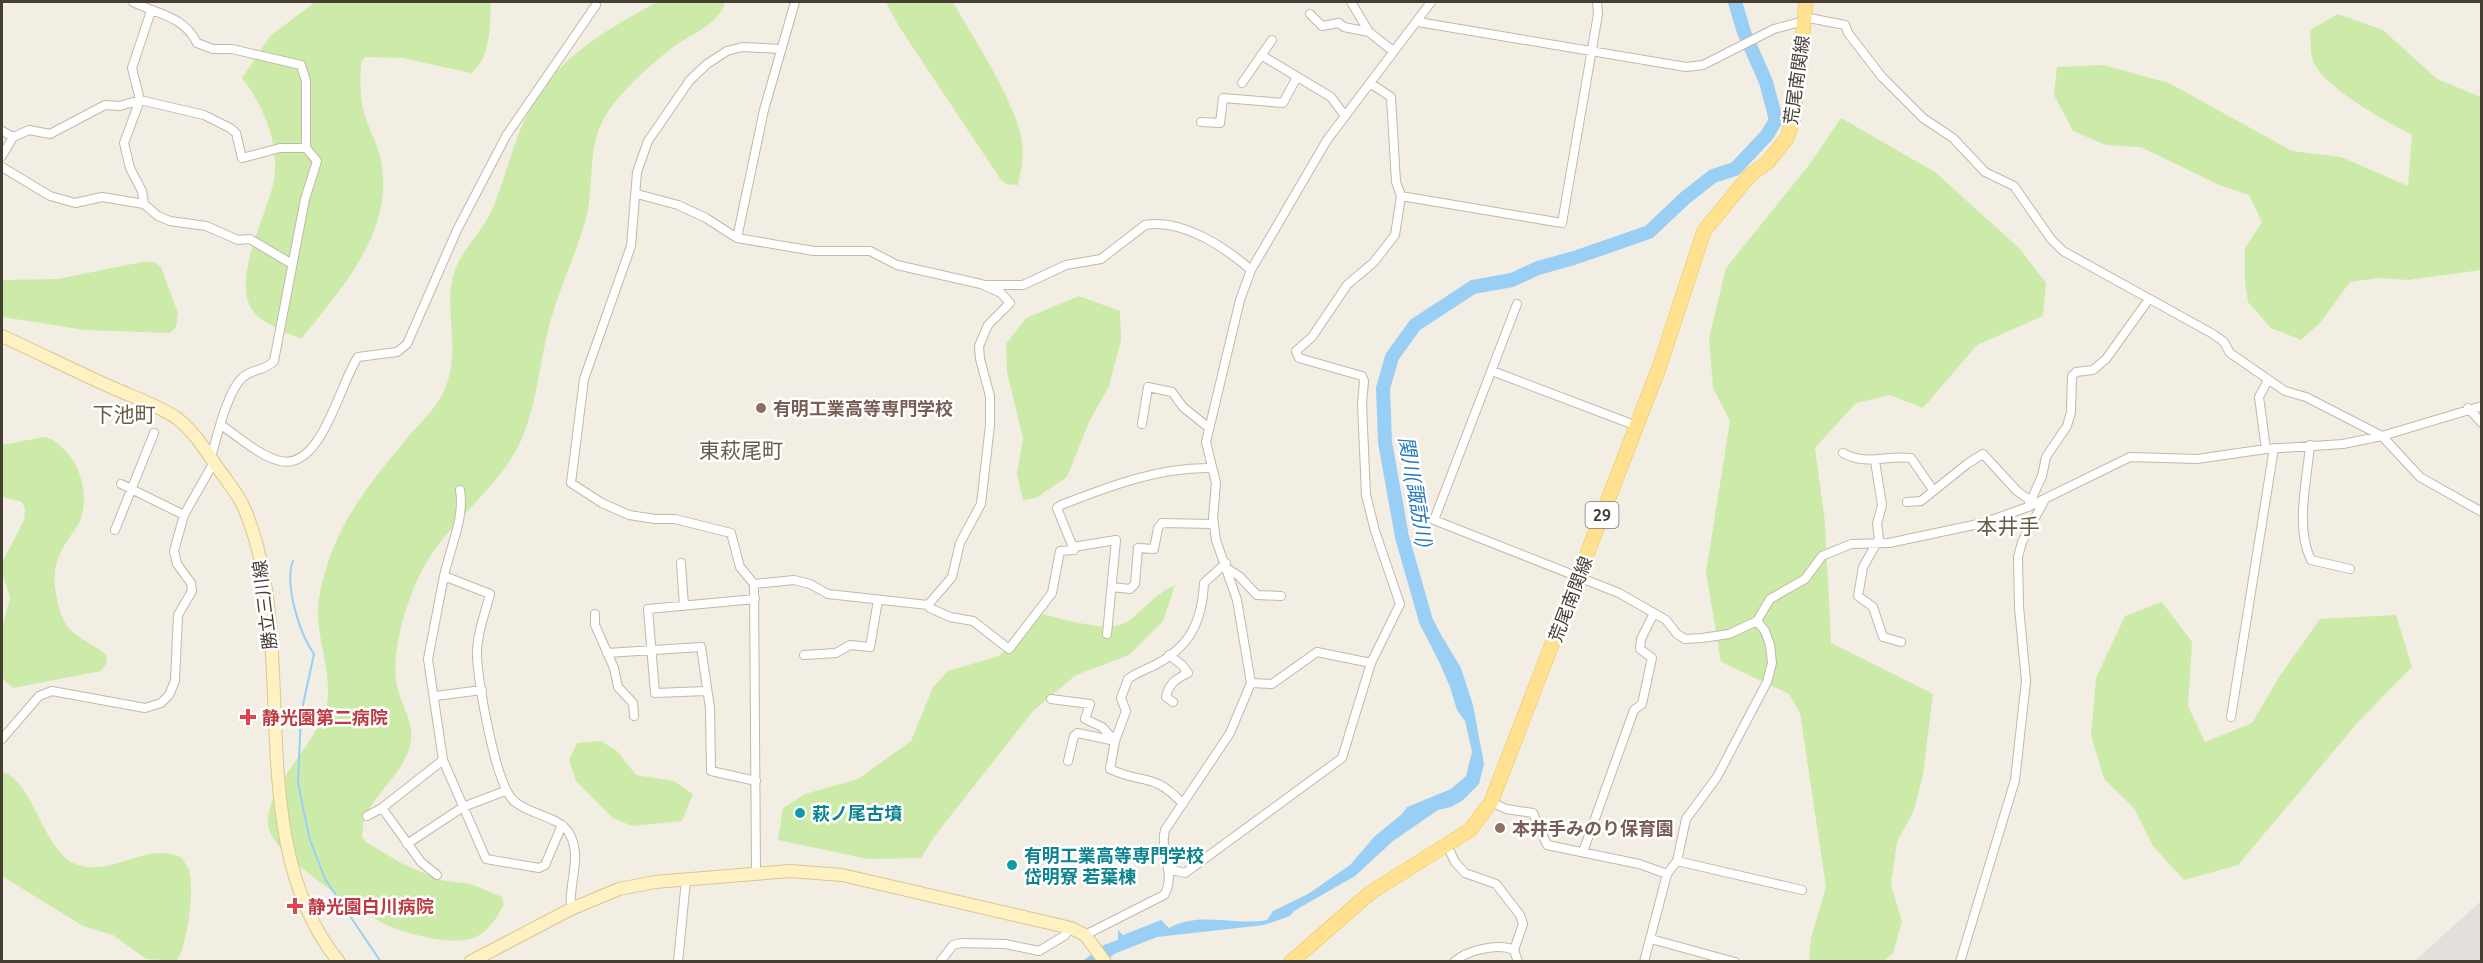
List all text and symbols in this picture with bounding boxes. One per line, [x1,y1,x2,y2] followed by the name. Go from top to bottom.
[1780,34,1812,126] street label: 荒尾南関線
[773,398,953,418] place label: 有明工業高等専門学校
[754,401,768,415] marker: 有明工業高等専門学校
[93,402,156,426] district label: 下池町
[1395,434,1437,550] water label: 関川(諏訪川)
[699,438,783,462] district label: 東萩尾町
[1586,502,1618,528] road number: 29
[1977,514,2040,538] district label: 本井手
[1545,553,1595,645] street label: 荒尾南関線
[249,559,279,651] street label: 勝立三川線
[262,707,388,727] place label: 静光園第二病院
[239,708,257,726] marker: 静光園第二病院
[812,803,902,823] place label: 萩ノ尾古墳
[793,806,807,820] marker: 萩ノ尾古墳
[1512,818,1674,838] place label: 本井手みのり保育園
[1493,821,1507,835] marker: 本井手みのり保育園
[1024,845,1204,886] place label: 有明工業高等専門学校 岱明寮 若葉棟
[1005,858,1019,872] marker: 有明工業高等専門学校 岱明寮 若葉棟
[308,896,434,916] place label: 静光園白川病院
[286,897,304,915] marker: 静光園白川病院

